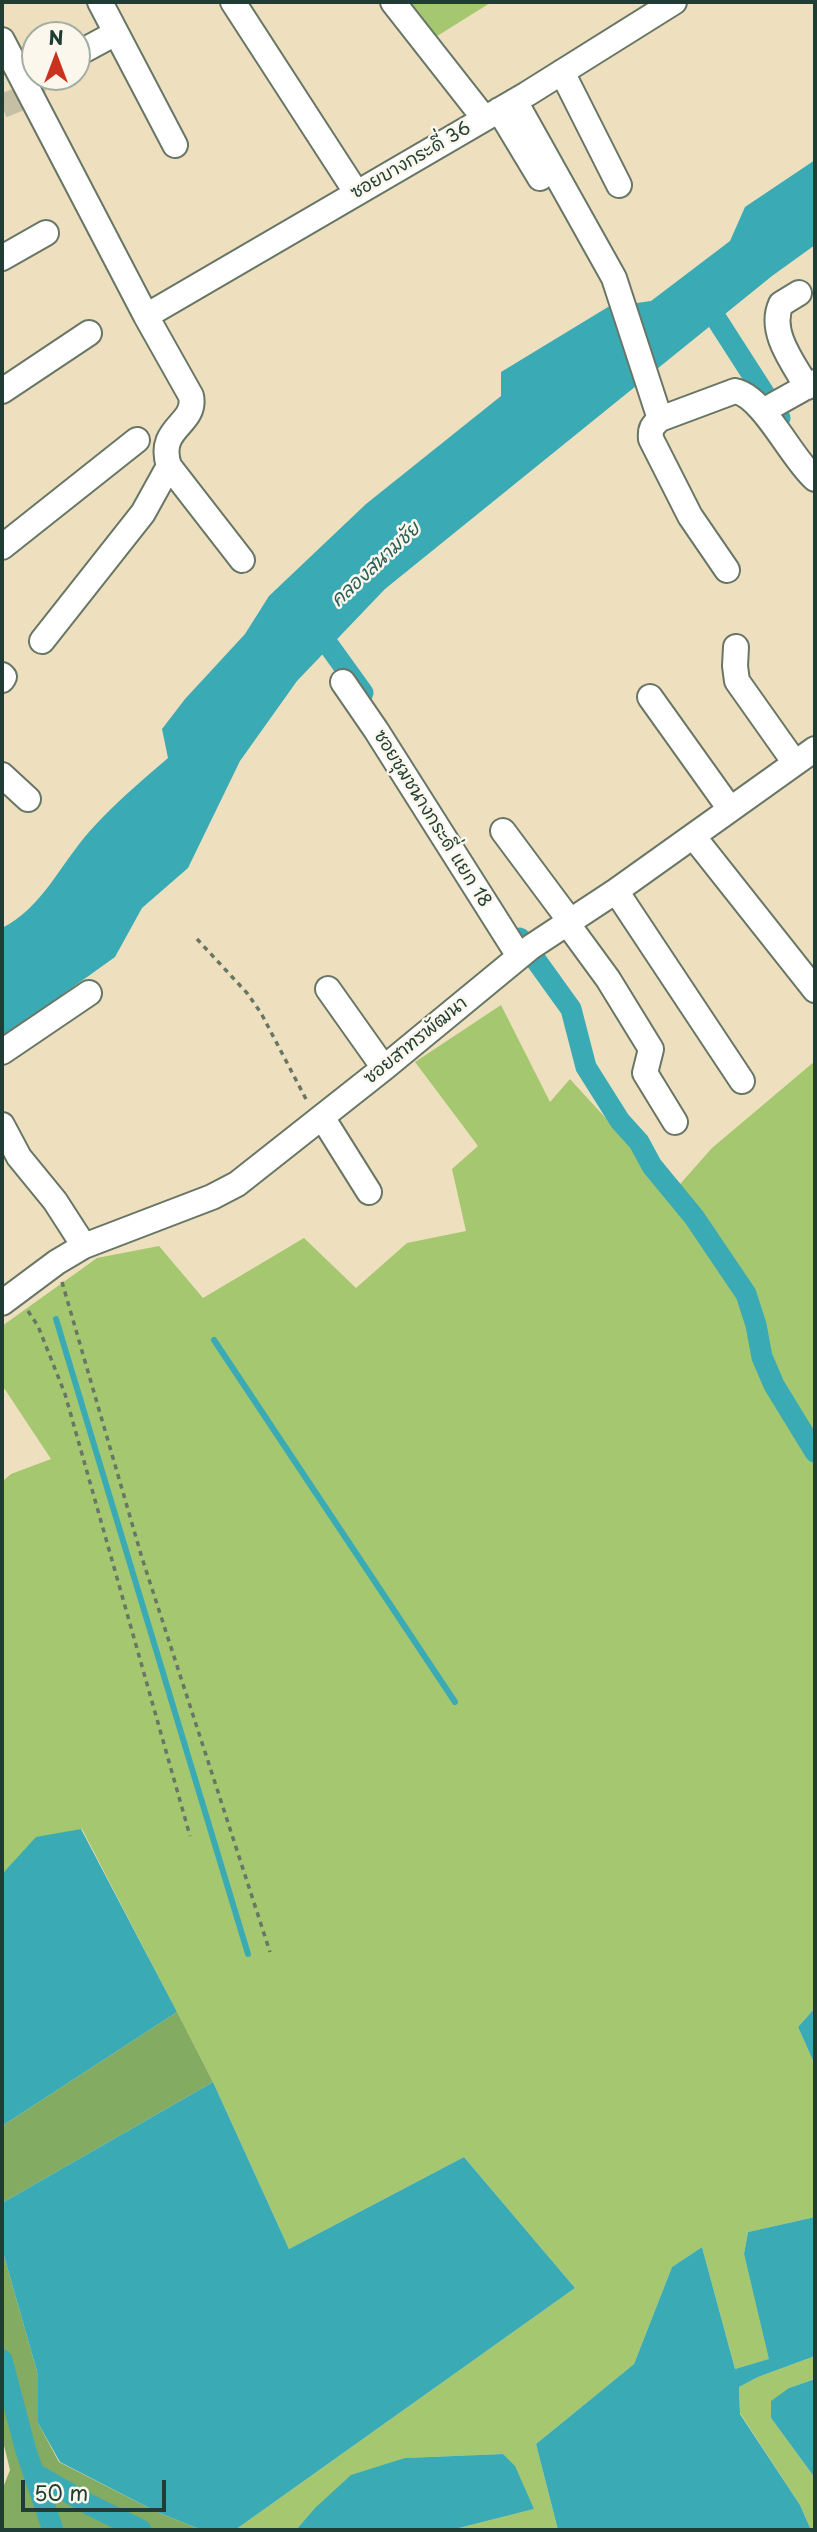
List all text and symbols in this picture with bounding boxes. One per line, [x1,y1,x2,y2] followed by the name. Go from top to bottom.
[21,21,91,91] north arrow
[48,23,64,51] text: N
[347,118,475,204] street label: ซอยบางกระดี่ 36
[327,518,425,612] water label: คลองสนามชัย
[369,726,495,912] street label: ซอยชุมชนางกระดี่ แยก 18
[360,993,472,1089] street label: ซอยสาทรพัฒนา
[24,2466,170,2510] scale bar
[34,2476,88,2508] text: 50 m

